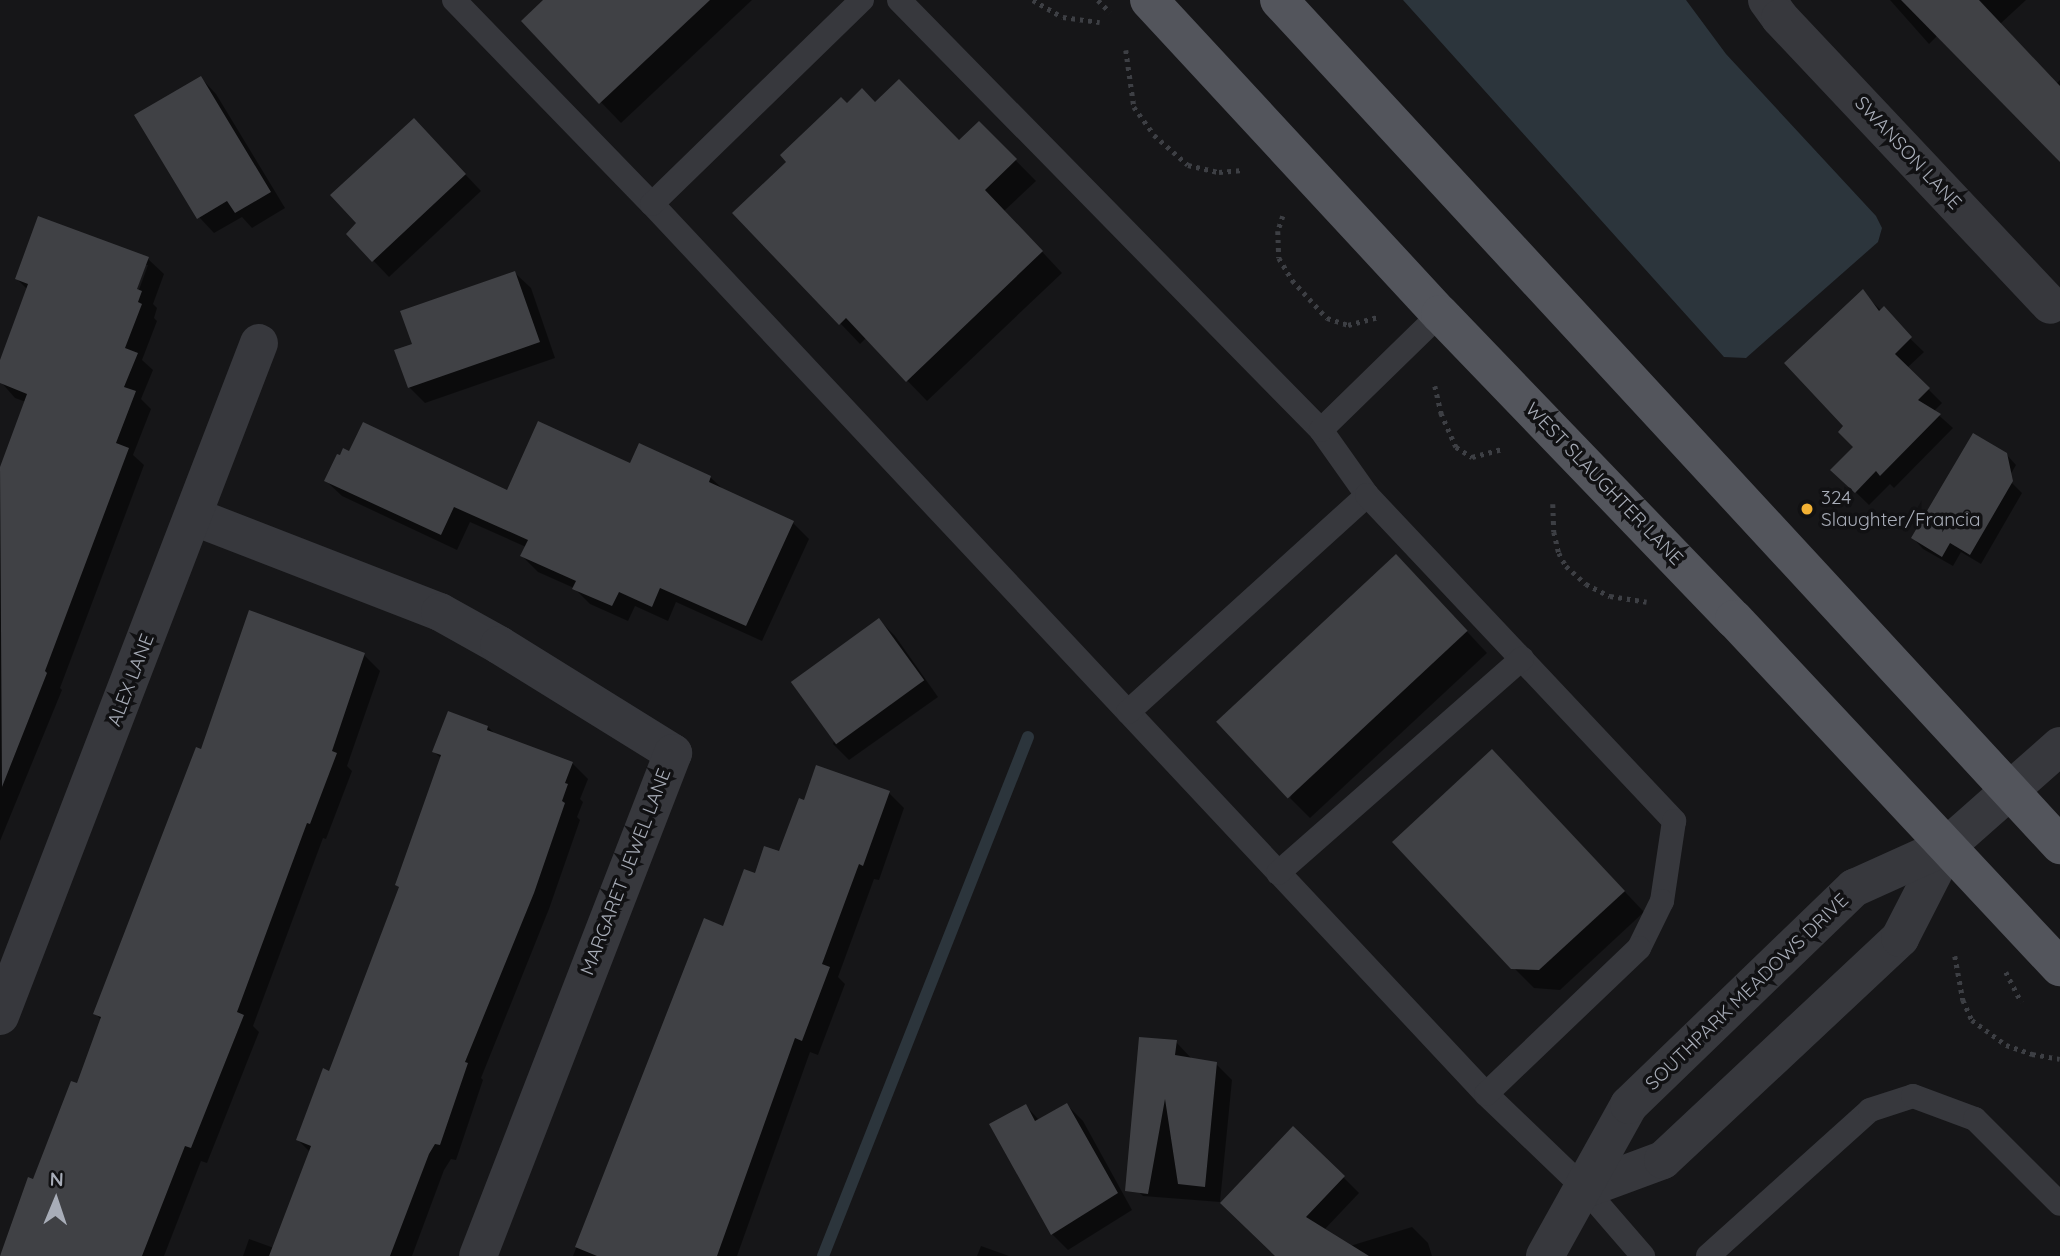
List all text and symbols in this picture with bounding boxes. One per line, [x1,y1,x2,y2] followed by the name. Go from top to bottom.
[1850,92,1966,214] street label: SWANSON LANE
[1520,398,1688,570] street label: WEST SLAUGHTER LANE
[1821,487,1981,531] place label: 324 Slaughter/Francia
[1799,501,1815,517] marker: 324 Slaughter/Francia
[103,631,159,729] street label: ALEX LANE
[576,766,676,978] street label: MARGARET JEWEL LANE
[1641,889,1853,1095] street label: SOUTHPARK MEADOWS DRIVE
[21,1165,91,1235] north arrow
[49,1167,64,1191] text: N

